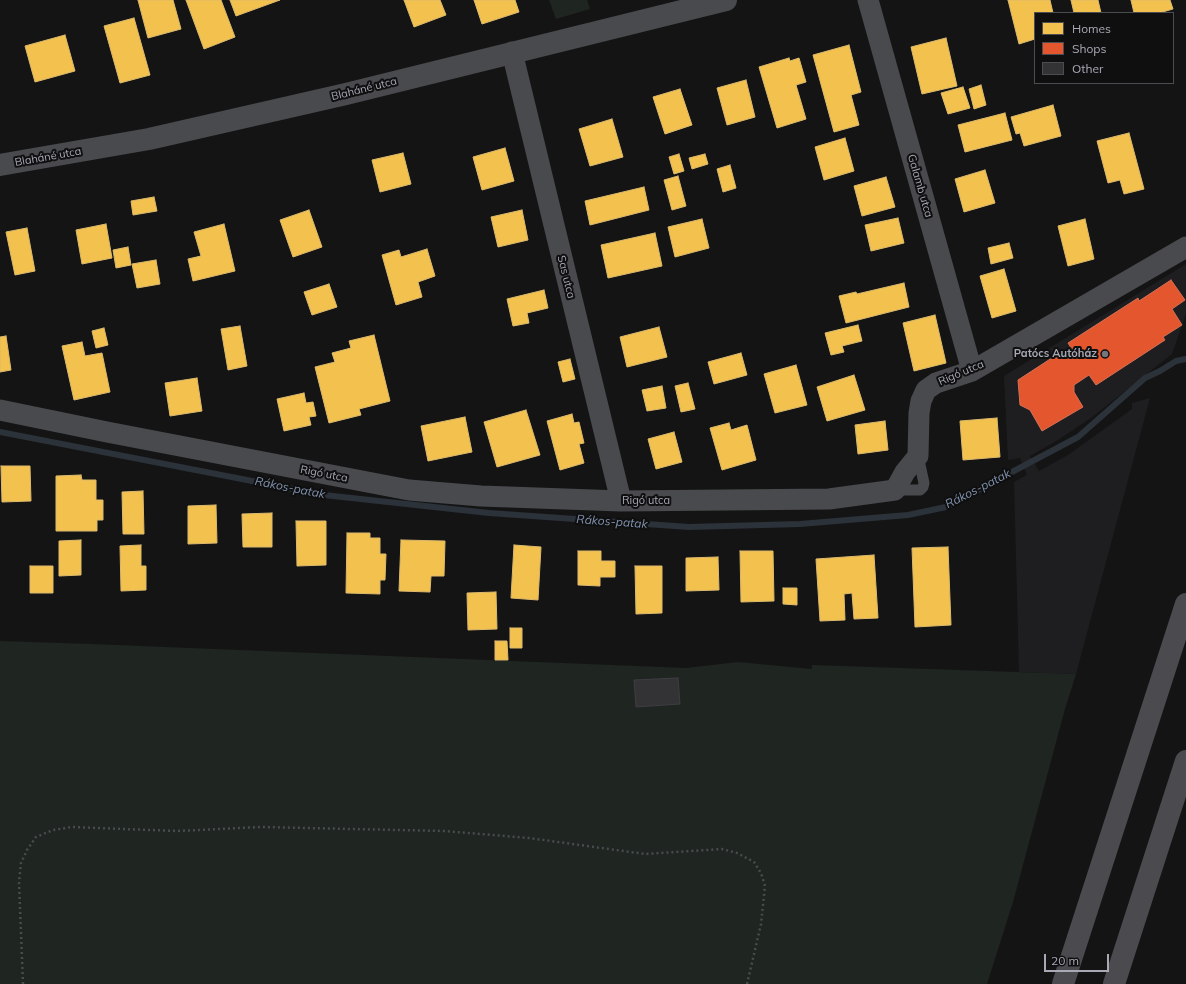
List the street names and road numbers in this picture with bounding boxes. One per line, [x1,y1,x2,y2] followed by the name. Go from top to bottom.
[330,74,398,104] street label: Blaháné utca
[14,145,82,169] street label: Blaháné utca
[905,153,935,219] street label: Galamb utca
[554,254,578,300] street label: Sas utca
[936,358,986,388] street label: Rigó utca
[299,463,349,485] street label: Rigó utca
[622,494,670,508] street label: Rigó utca

